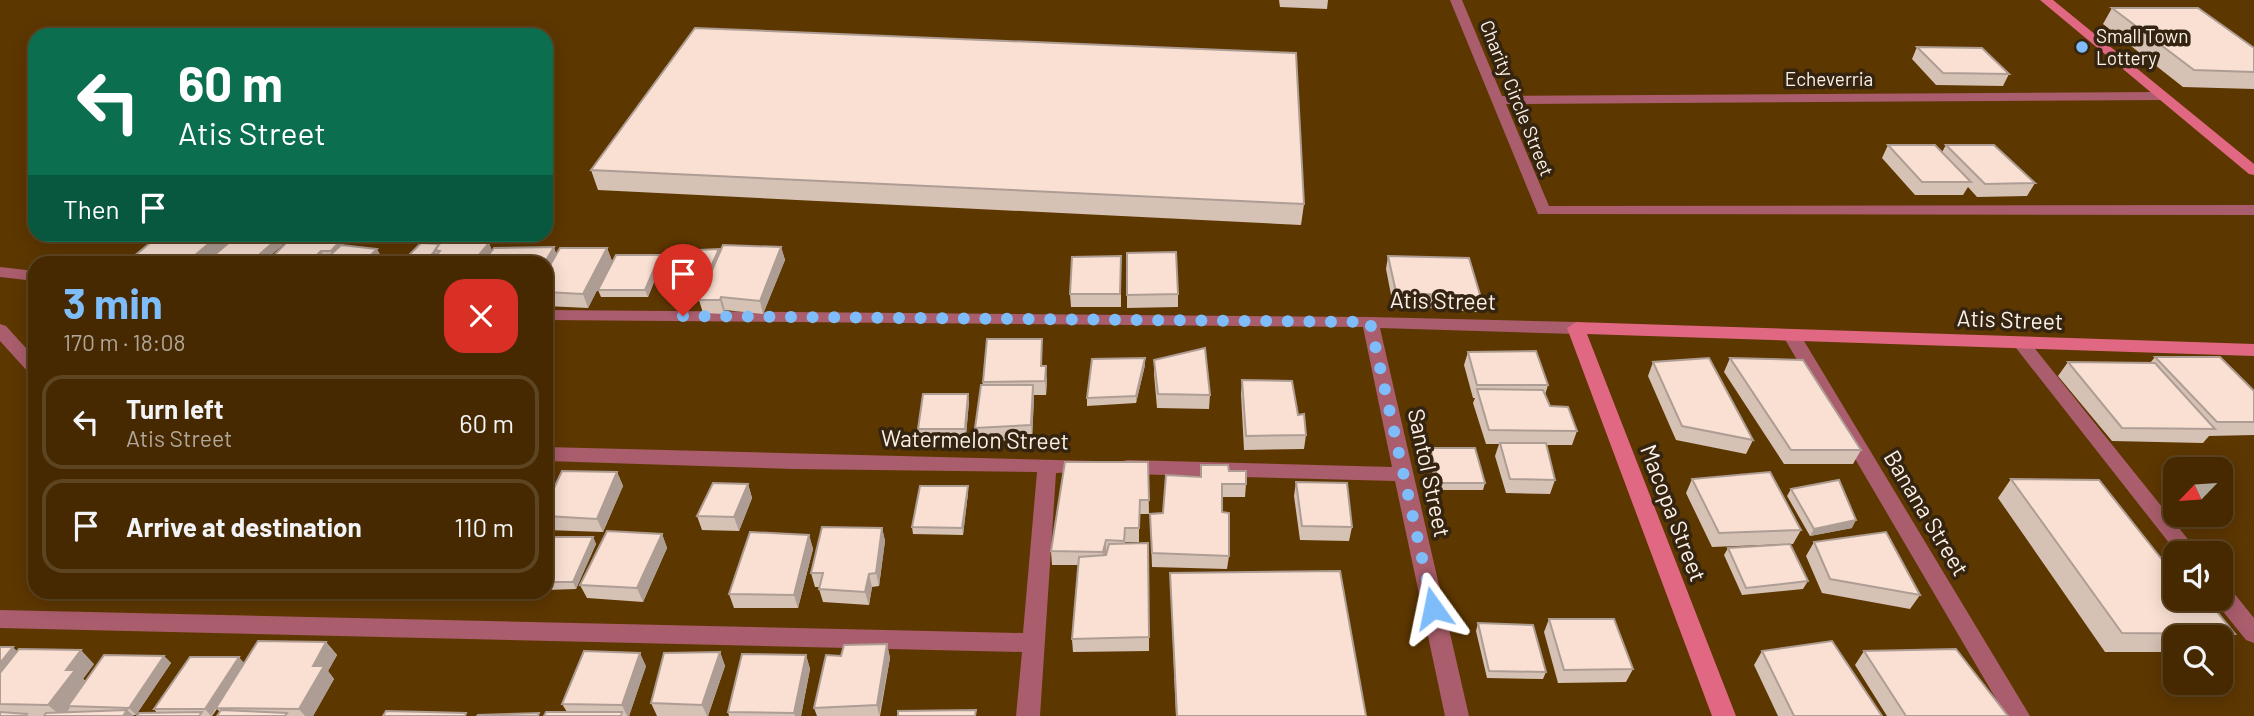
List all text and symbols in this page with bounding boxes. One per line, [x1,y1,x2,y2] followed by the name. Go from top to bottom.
[1476,17,1559,179] street label: Charity Circle Street
[2096,24,2188,69] place label: Small Town Lottery
[2074,39,2090,55] marker: Small Town Lottery
[178,53,283,112] text: 60 m
[63,56,154,147] icon: left
[1785,67,1873,90] street label: Echeverria
[178,113,326,151] text: Atis Street
[134,189,172,227] icon: arrive
[63,193,120,224] text: Then
[653,244,713,316] pin
[664,255,702,293] icon: arrive
[63,277,163,327] text: 3 min
[444,279,518,353] button: close
[1390,285,1496,315] street label: Atis Street
[1956,303,2064,335] street label: Atis Street
[63,328,185,356] text: 170 m · 18:08
[126,393,224,424] text: Turn left
[67,403,105,441] icon: left
[1403,406,1457,540] street label: Santol Street
[459,407,514,438] text: 60 m
[881,423,1069,455] street label: Watermelon Street
[126,424,232,452] text: Atis Street
[1635,440,1713,585] street label: Macopa Street
[1878,445,1975,580] street label: Banana Street
[2163,457,2233,527] north arrow
[2163,457,2233,695] map controls
[67,507,105,545] icon: arrive
[126,511,362,542] text: Arrive at destination
[454,511,514,542] text: 110 m
[2163,541,2233,611] button: sound
[1396,571,1470,645] position arrow
[2163,625,2233,695] button: search

